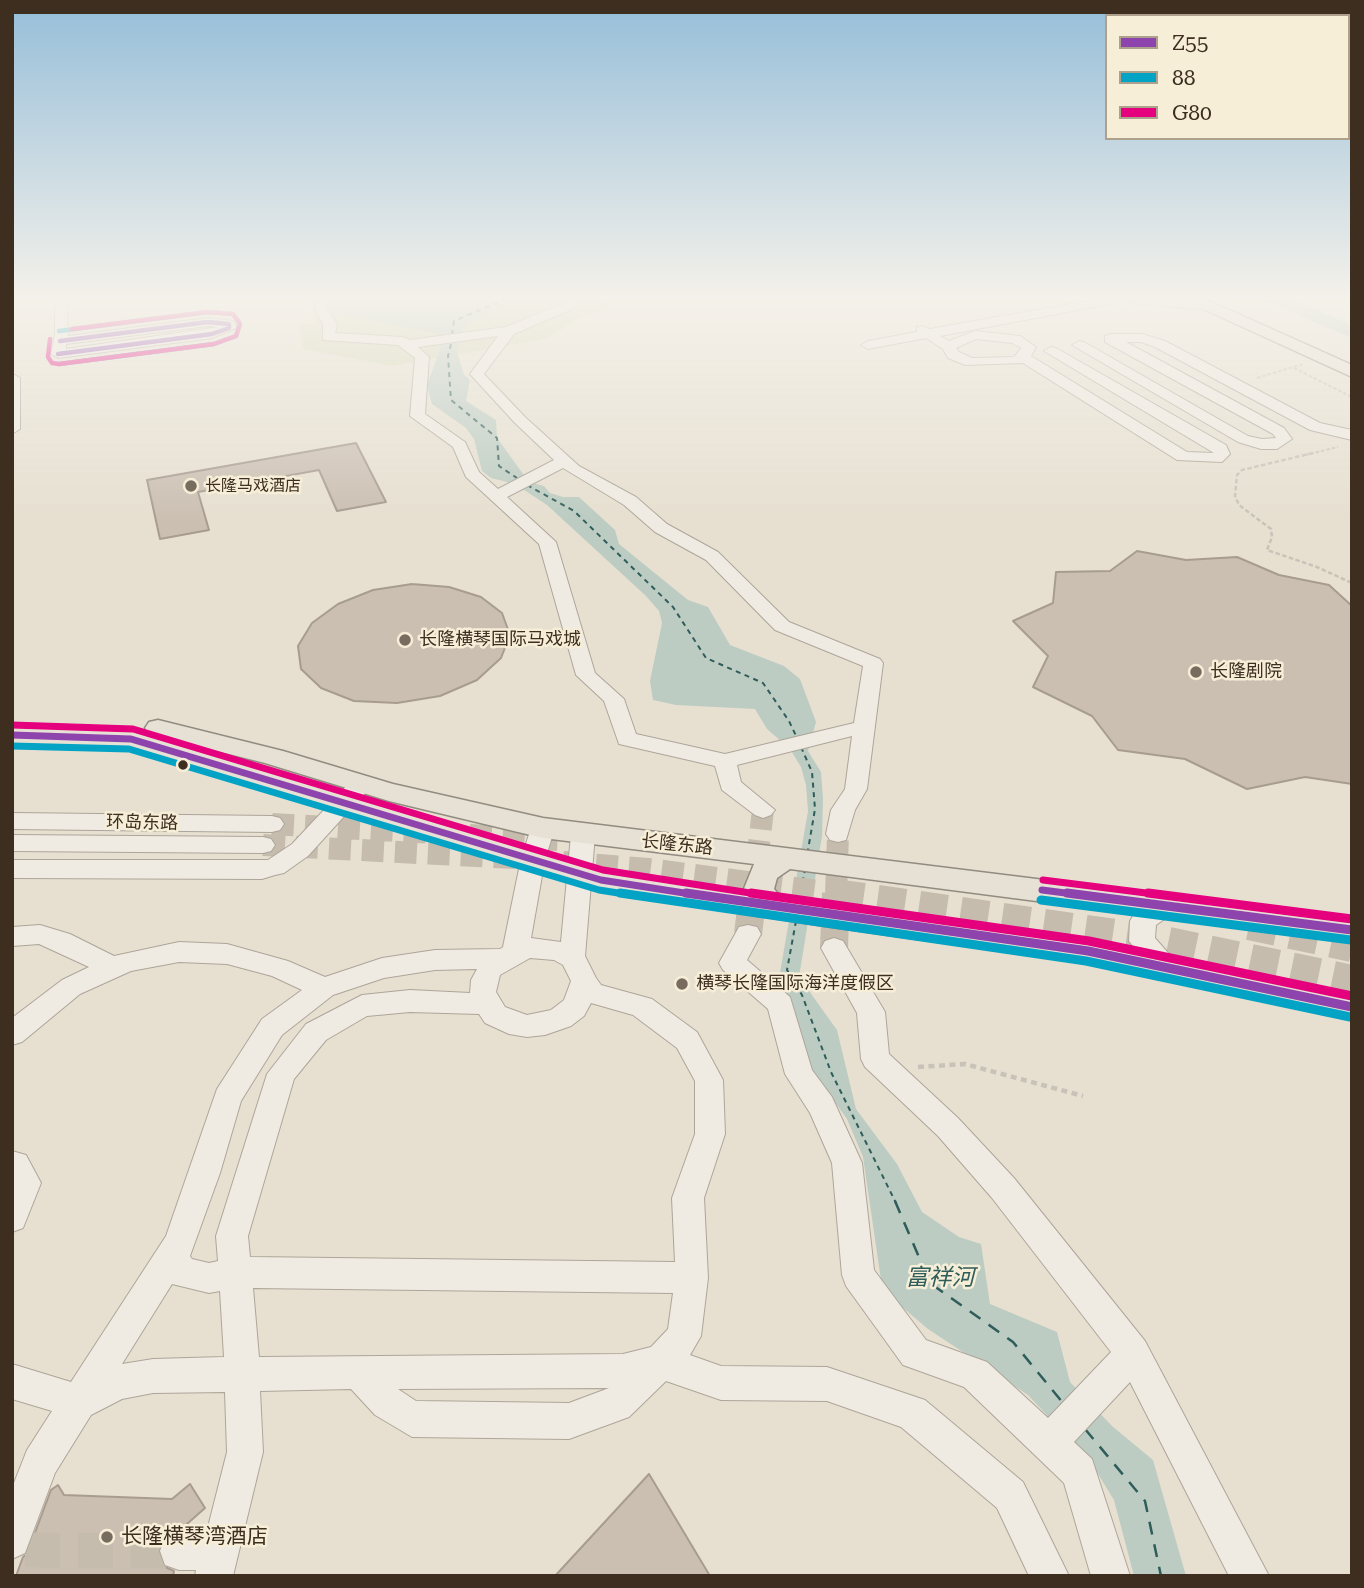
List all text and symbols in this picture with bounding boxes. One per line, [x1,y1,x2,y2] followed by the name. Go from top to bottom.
[1105,14,1350,140] legend
[1172,31,1209,55] text: Z55
[1172,66,1196,90] text: 88
[1172,101,1212,125] text: G80
[205,476,301,496] place label: 长隆马戏酒店
[183,478,199,494] marker: 长隆马戏酒店
[419,629,581,651] place label: 长隆横琴国际马戏城
[397,632,413,648] marker: 长隆横琴国际马戏城
[1210,661,1282,683] place label: 长隆剧院
[1188,664,1204,680] marker: 长隆剧院
[176,758,190,772] unlabelled marker
[106,812,178,834] street label: 环岛东路
[640,830,714,860] street label: 长隆东路
[696,973,894,995] place label: 横琴长隆国际海洋度假区
[674,976,690,992] marker: 横琴长隆国际海洋度假区
[906,1264,974,1292] water label: 富祥河
[121,1524,268,1550] place label: 长隆横琴湾酒店
[99,1529,115,1545] marker: 长隆横琴湾酒店

